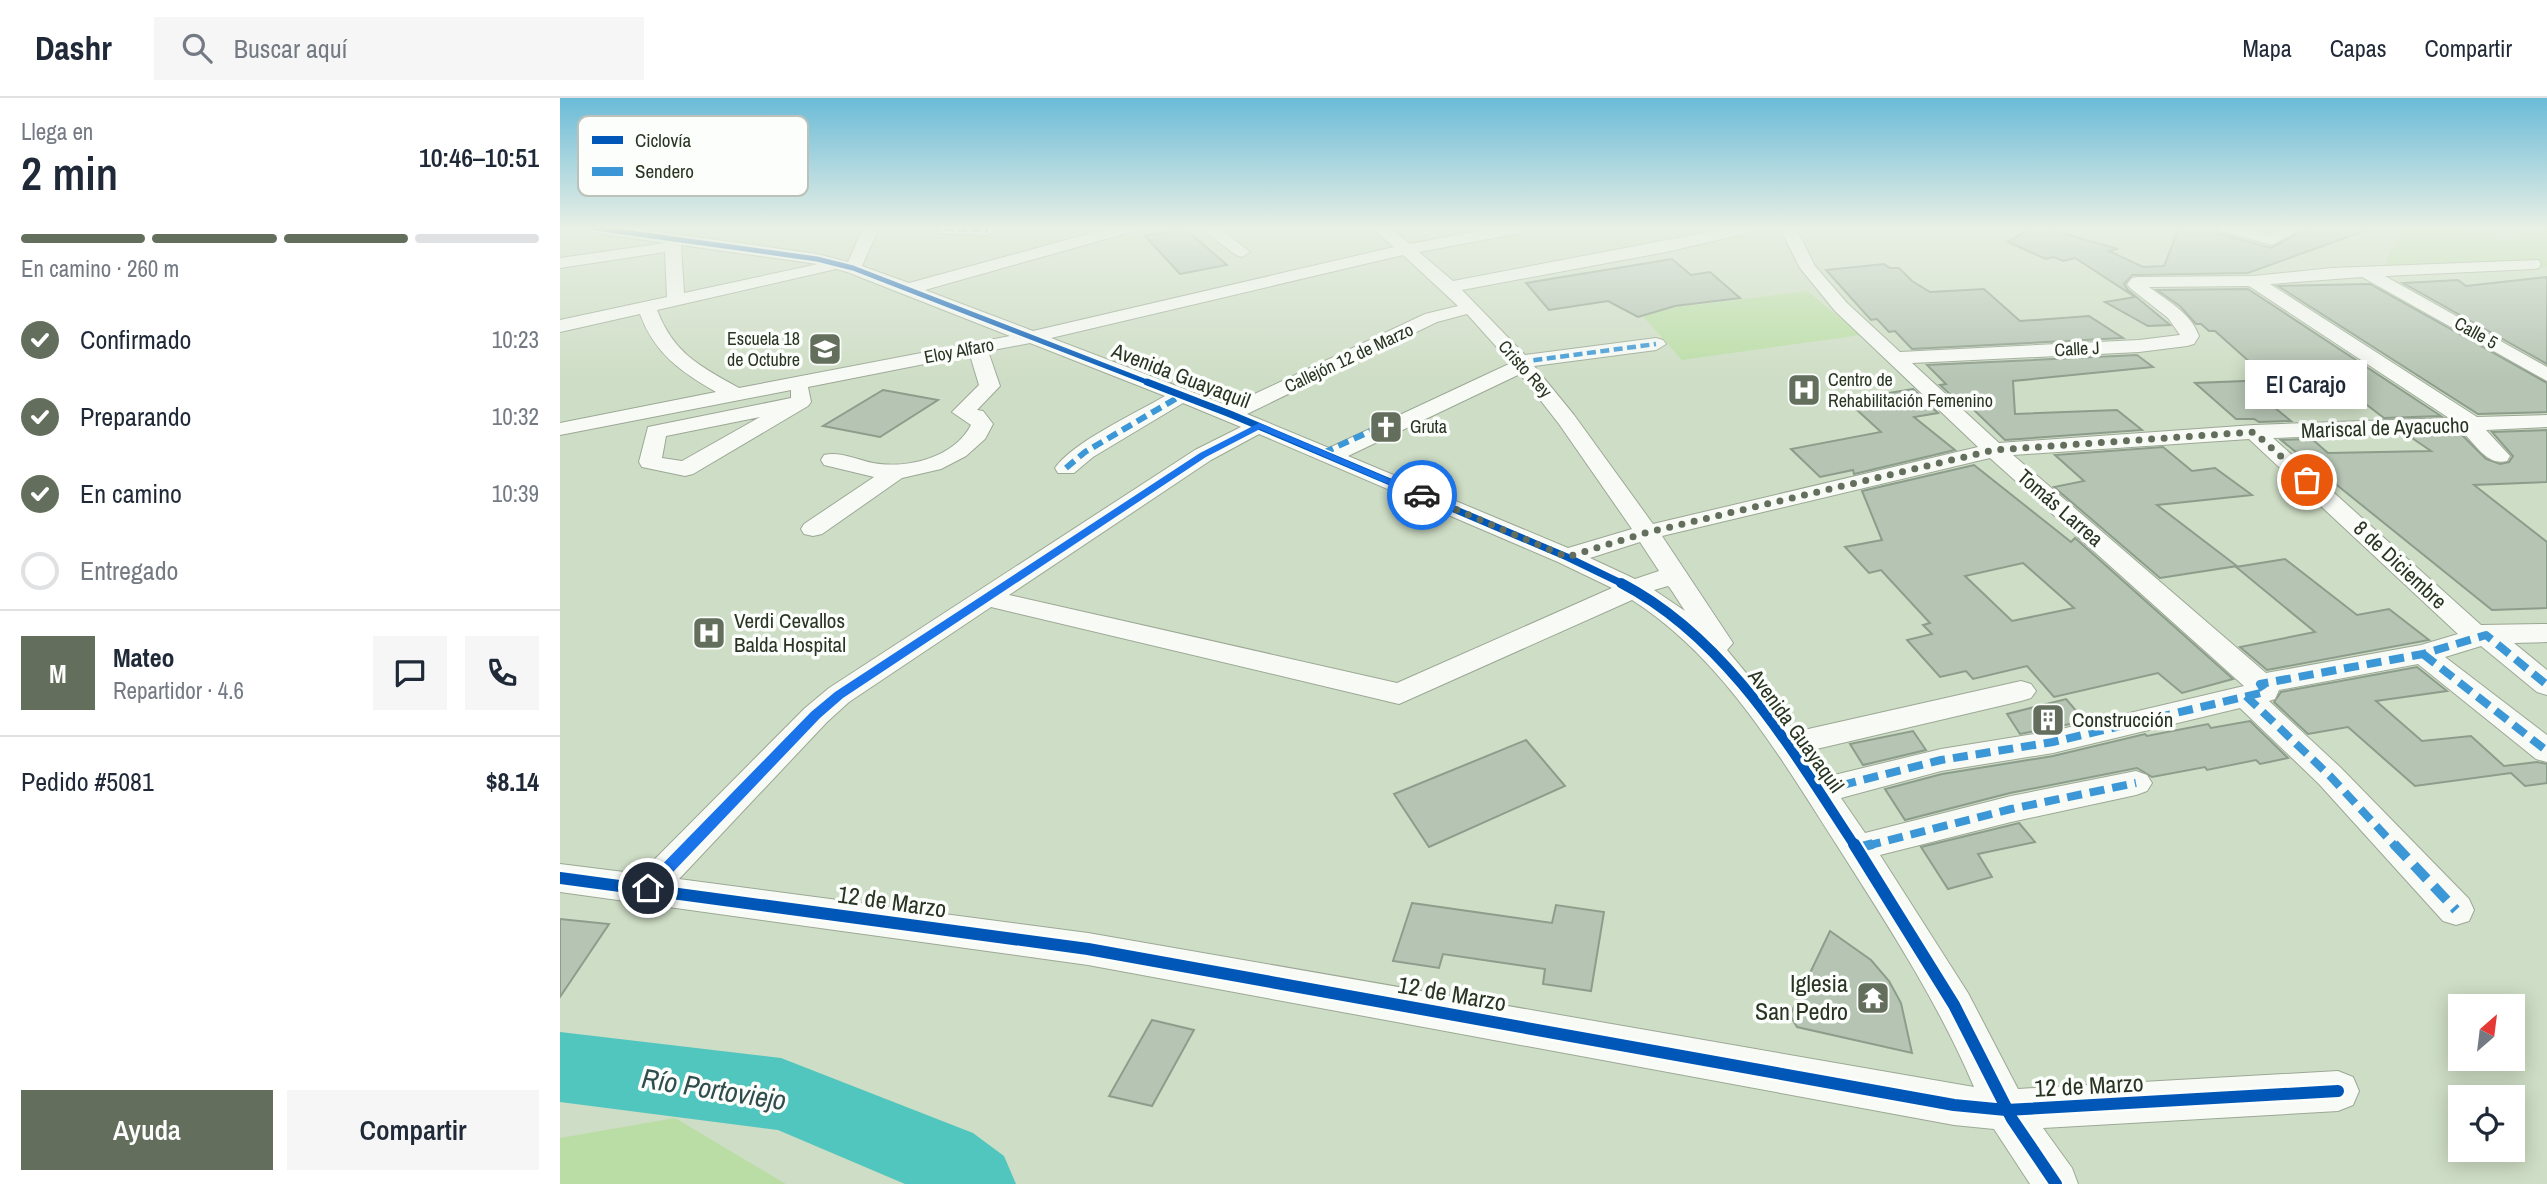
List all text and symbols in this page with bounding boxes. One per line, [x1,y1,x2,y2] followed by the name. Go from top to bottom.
[154,17,644,80] search box
[35,26,112,70] text: Dashr
[178,29,216,67] icon: search
[234,31,347,66] text: Buscar aquí
[2242,32,2292,64] text: Mapa
[2330,32,2387,64] text: Capas
[2425,32,2512,64] text: Compartir
[21,116,93,147] text: Llega en
[578,116,808,196] legend
[635,127,692,153] text: Ciclovía
[419,140,539,175] text: 10:46–10:51
[21,142,118,204] text: 2 min
[635,158,694,184] text: Sendero
[21,253,179,284] text: En camino · 260 m
[2450,310,2502,355] street label: Calle 5
[1280,317,1417,398] street label: Callejón 12 de Marzo
[21,321,59,359] icon: check
[80,322,191,357] text: Confirmado
[492,324,539,355] text: 10:23
[727,326,800,372] place label: Escuela 18 de Octubre
[806,330,844,368] school or university icon: Escuela 18 de Octubre
[922,332,996,370] street label: Eloy Alfaro
[1493,334,1558,403] street label: Cristo Rey
[1107,335,1255,415] street label: Avenida Guayaquil
[2054,335,2100,362] street label: Calle J
[2246,361,2368,410] callout: El Carajo
[1828,367,1993,413] place label: Centro de Rehabilitación Femenino
[2266,369,2346,400] text: El Carajo
[1785,371,1823,409] hospital icon: Centro de Rehabilitación Femenino
[21,398,59,436] icon: check
[80,399,191,434] text: Preparando
[492,401,539,432] text: 10:32
[1367,408,1405,446] church icon: Gruta
[2300,410,2470,445] street label: Mariscal de Ayacucho
[1410,414,1447,439] place label: Gruta
[2277,450,2337,510] pin
[1387,460,1457,530] courier
[2288,461,2326,499] icon: bag
[2011,462,2110,553] street label: Tomás Larrea
[21,475,59,513] icon: check
[80,476,182,511] text: En camino
[1403,476,1441,514] icon: car
[492,478,539,509] text: 10:39
[2347,514,2453,615] street label: 8 de Diciembre
[80,553,178,588] text: Entregado
[734,606,846,659] place label: Verdi Cevallos Balda Hospital
[690,614,728,652] hospital icon: Verdi Cevallos Balda Hospital
[373,636,447,710] button: chat
[465,636,539,710] button: phone
[113,640,175,675] text: Mateo
[49,656,67,691] text: M
[1741,662,1851,798] street label: Avenida Guayaquil
[113,675,244,706] text: Repartidor · 4.6
[2029,701,2067,739] building icon: Construcción
[2072,705,2173,734] place label: Construcción
[21,764,154,799] text: Pedido #5081
[486,764,539,799] text: $8.14
[618,858,678,918] pin
[629,869,667,907] icon: home
[836,878,949,924] street label: 12 de Marzo
[1755,967,1848,1027] place label: Iglesia San Pedro
[1396,968,1509,1018] street label: 12 de Marzo
[1854,979,1892,1017] temple icon: Iglesia San Pedro
[2448,994,2525,1071] north arrow
[2448,994,2525,1162] map controls
[639,1059,789,1119] water label: Río Portoviejo
[2033,1066,2144,1104] street label: 12 de Marzo
[2448,1085,2525,1162] button: locate
[21,1090,273,1170] button: Ayuda
[287,1090,539,1170] button: Compartir

